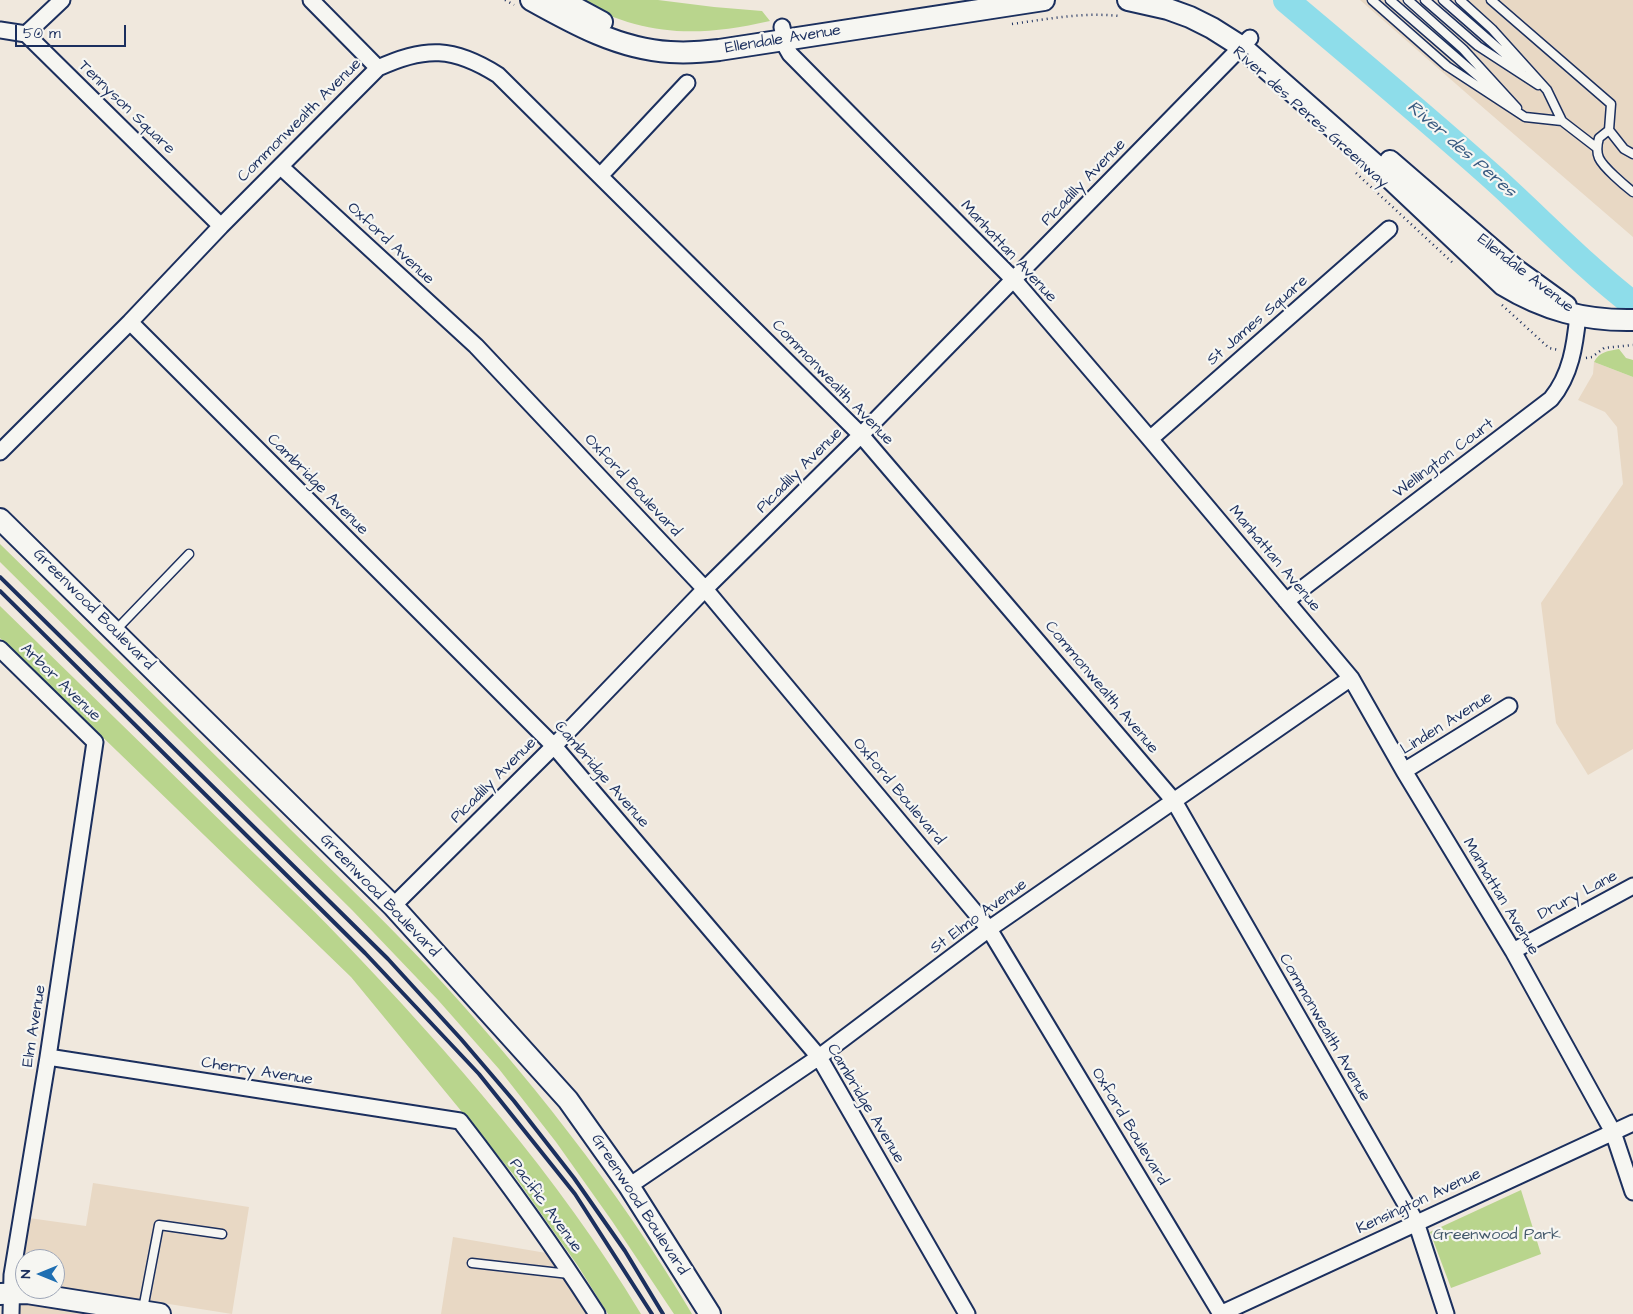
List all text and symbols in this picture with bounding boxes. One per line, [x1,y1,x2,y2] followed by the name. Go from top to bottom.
[18,15,129,47] scale bar
[724,21,842,59] street label: Ellendale Avenue
[23,23,61,44] text: 50 m
[1228,43,1392,193] street label: River des Peres Greenway
[234,55,366,187] street label: Commonwealth Avenue
[74,57,178,159] street label: Tennyson Square
[1402,97,1520,203] water label: River des Peres
[1038,135,1130,231] street label: Picadilly Avenue
[956,197,1060,307] street label: Manhattan Avenue
[342,199,438,289] street label: Oxford Avenue
[1473,230,1577,318] street label: Ellendale Avenue
[1204,272,1312,370] street label: St James Square
[767,316,897,450] street label: Commonwealth Avenue
[1390,415,1498,503] street label: Wellington Court
[753,424,847,518] street label: Picadilly Avenue
[262,430,372,540] street label: Cambridge Avenue
[580,431,684,541] street label: Oxford Boulevard
[1224,502,1324,616] street label: Manhattan Avenue
[28,545,158,675] street label: Greenwood Boulevard
[1040,618,1162,758] street label: Commonwealth Avenue
[16,640,104,726] street label: Arbor Avenue
[1397,688,1497,760] street label: Linden Avenue
[549,718,653,832] street label: Cambridge Avenue
[447,734,541,828] street label: Picadilly Avenue
[848,735,948,849] street label: Oxford Boulevard
[315,830,443,962] street label: Greenwood Boulevard
[1458,835,1542,959] street label: Manhattan Avenue
[1535,867,1621,925] street label: Drury Lane
[927,875,1031,959] street label: St Elmo Avenue
[1274,951,1374,1105] street label: Commonwealth Avenue
[19,984,51,1068] street label: Elm Avenue
[822,1041,908,1167] street label: Cambridge Avenue
[200,1054,314,1090] street label: Cherry Avenue
[1086,1065,1172,1189] street label: Oxford Boulevard
[586,1131,692,1279] street label: Greenwood Boulevard
[505,1155,585,1257] street label: Pacific Avenue
[1354,1165,1484,1239] street label: Kensington Avenue
[1433,1226,1561,1246] park label: Greenwood Park
[15,1249,65,1299] north arrow
[16,1270,36,1278] text: N

